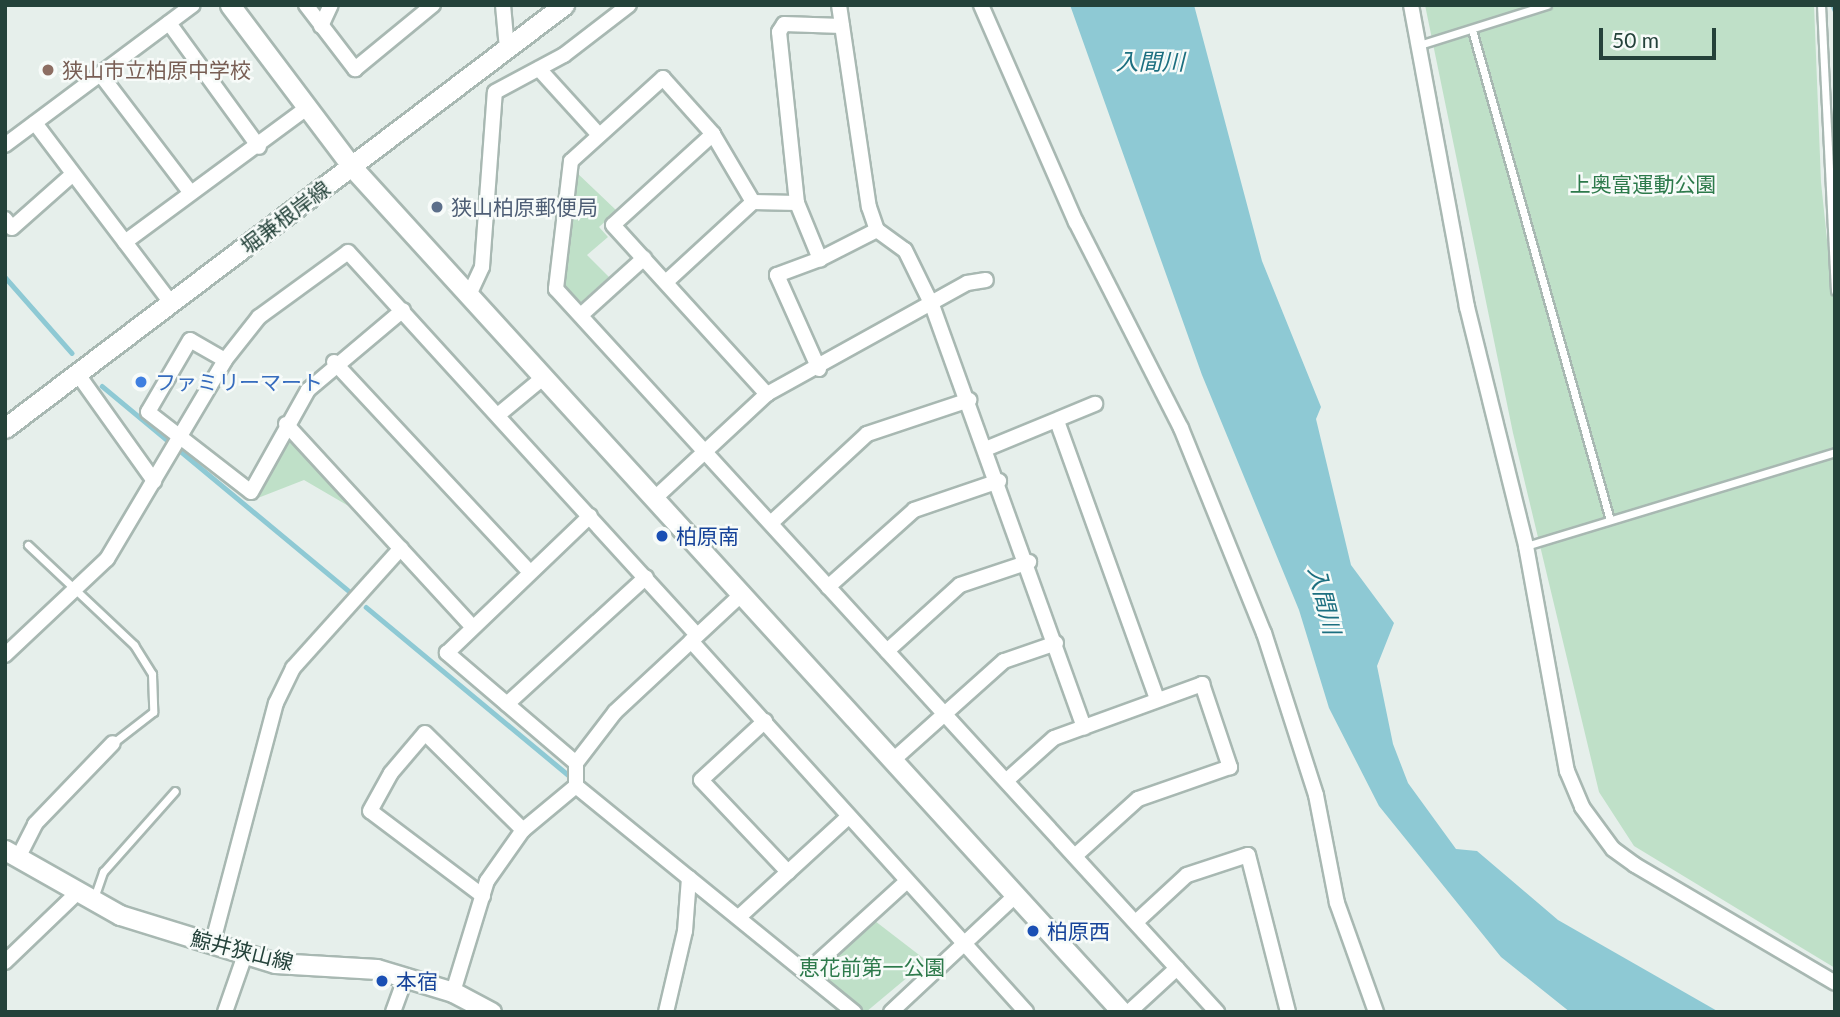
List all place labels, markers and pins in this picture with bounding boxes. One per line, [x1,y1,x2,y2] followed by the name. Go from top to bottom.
[62,57,251,83] place label: 狭山市立柏原中学校
[40,62,56,78] marker: 狭山市立柏原中学校
[451,194,598,220] place label: 狭山柏原郵便局
[429,199,445,215] marker: 狭山柏原郵便局
[155,369,323,395] place label: ファミリーマート
[133,374,149,390] marker: ファミリーマート
[676,523,739,549] place label: 柏原南
[654,528,670,544] marker: 柏原南
[1047,918,1110,944] place label: 柏原西
[1025,923,1041,939] marker: 柏原西
[396,968,438,994] place label: 本宿
[374,973,390,989] marker: 本宿

